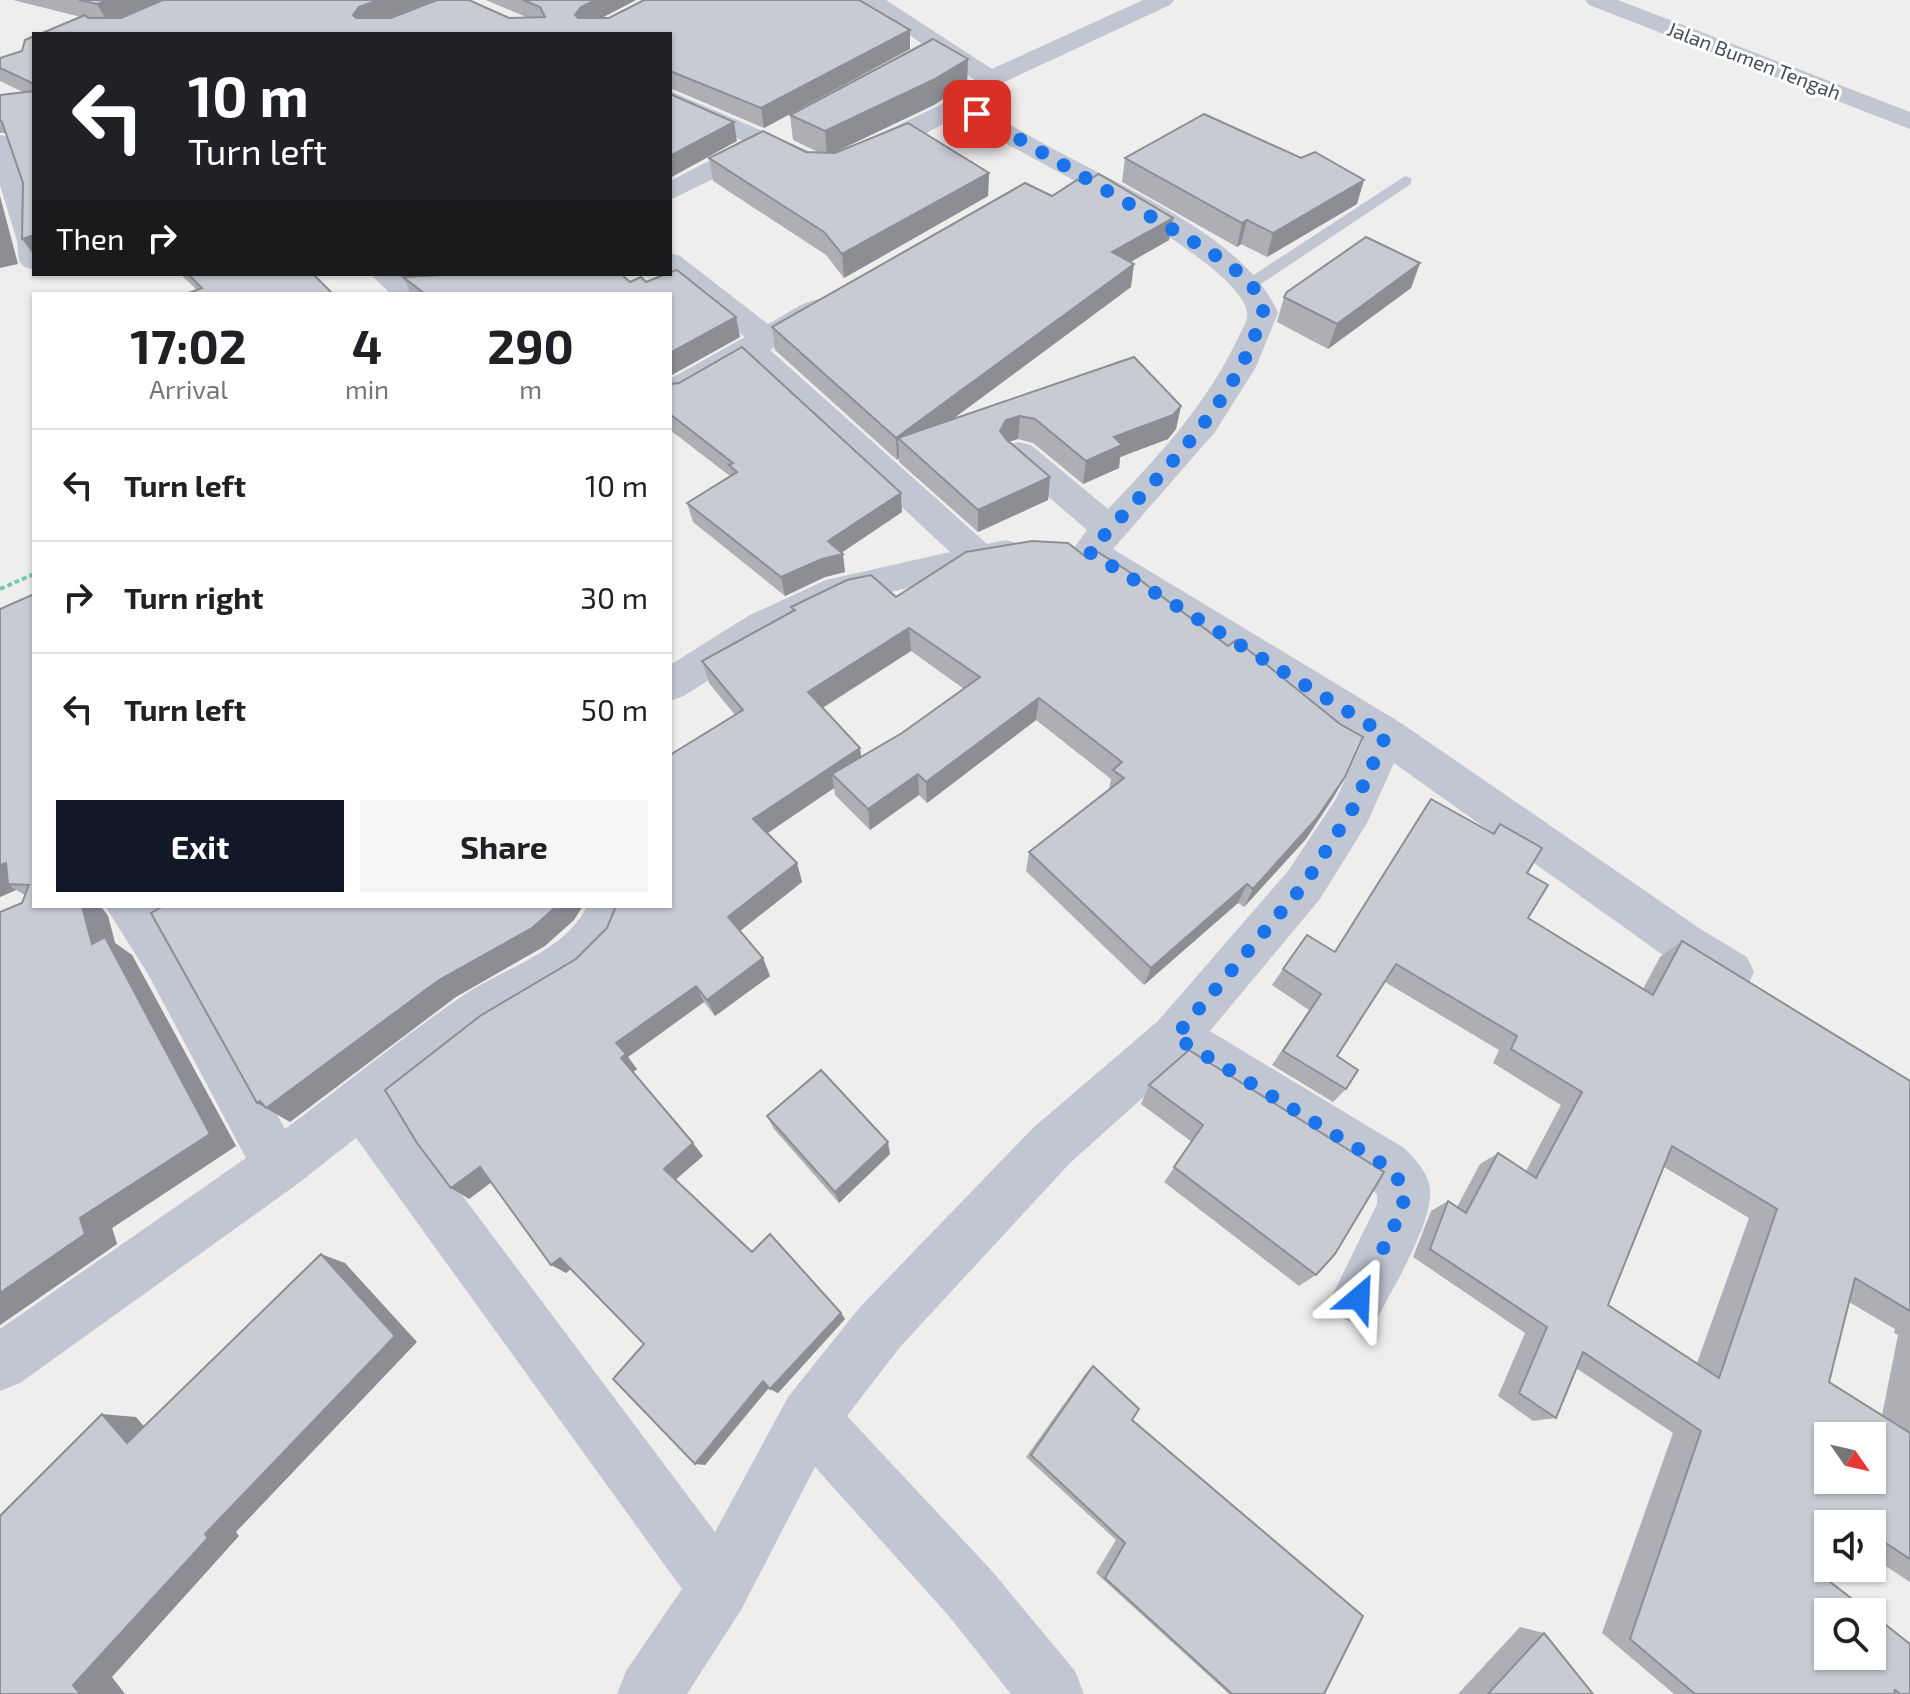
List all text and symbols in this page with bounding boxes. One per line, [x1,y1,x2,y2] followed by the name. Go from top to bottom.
[1664,16,1844,104] street label: Jalan Bumen Tengah
[188,61,309,128] text: 10 m
[56,64,160,168] icon: left
[943,80,1011,148] pin
[955,92,999,136] icon: arrive
[188,129,327,172] text: Turn left
[140,216,184,260] icon: right
[56,220,124,256] text: Then
[130,316,247,374] text: 17:02
[352,316,382,374] text: 4
[487,316,574,374] text: 290
[149,373,228,404] text: Arrival
[345,373,389,404] text: min
[519,373,542,404] text: m
[56,463,100,507] icon: left
[124,467,246,503] text: Turn left
[585,467,648,503] text: 10 m
[56,575,100,619] icon: right
[124,579,264,615] text: Turn right
[580,579,648,615] text: 30 m
[56,687,100,731] icon: left
[124,691,246,727] text: Turn left
[581,691,648,727] text: 50 m
[56,800,344,892] button: Exit
[360,800,648,892] button: Share
[1317,1256,1401,1340] position arrow
[1814,1422,1886,1494] north arrow
[1814,1422,1886,1670] map controls
[1814,1510,1886,1582] button: sound
[1814,1598,1886,1670] button: search

